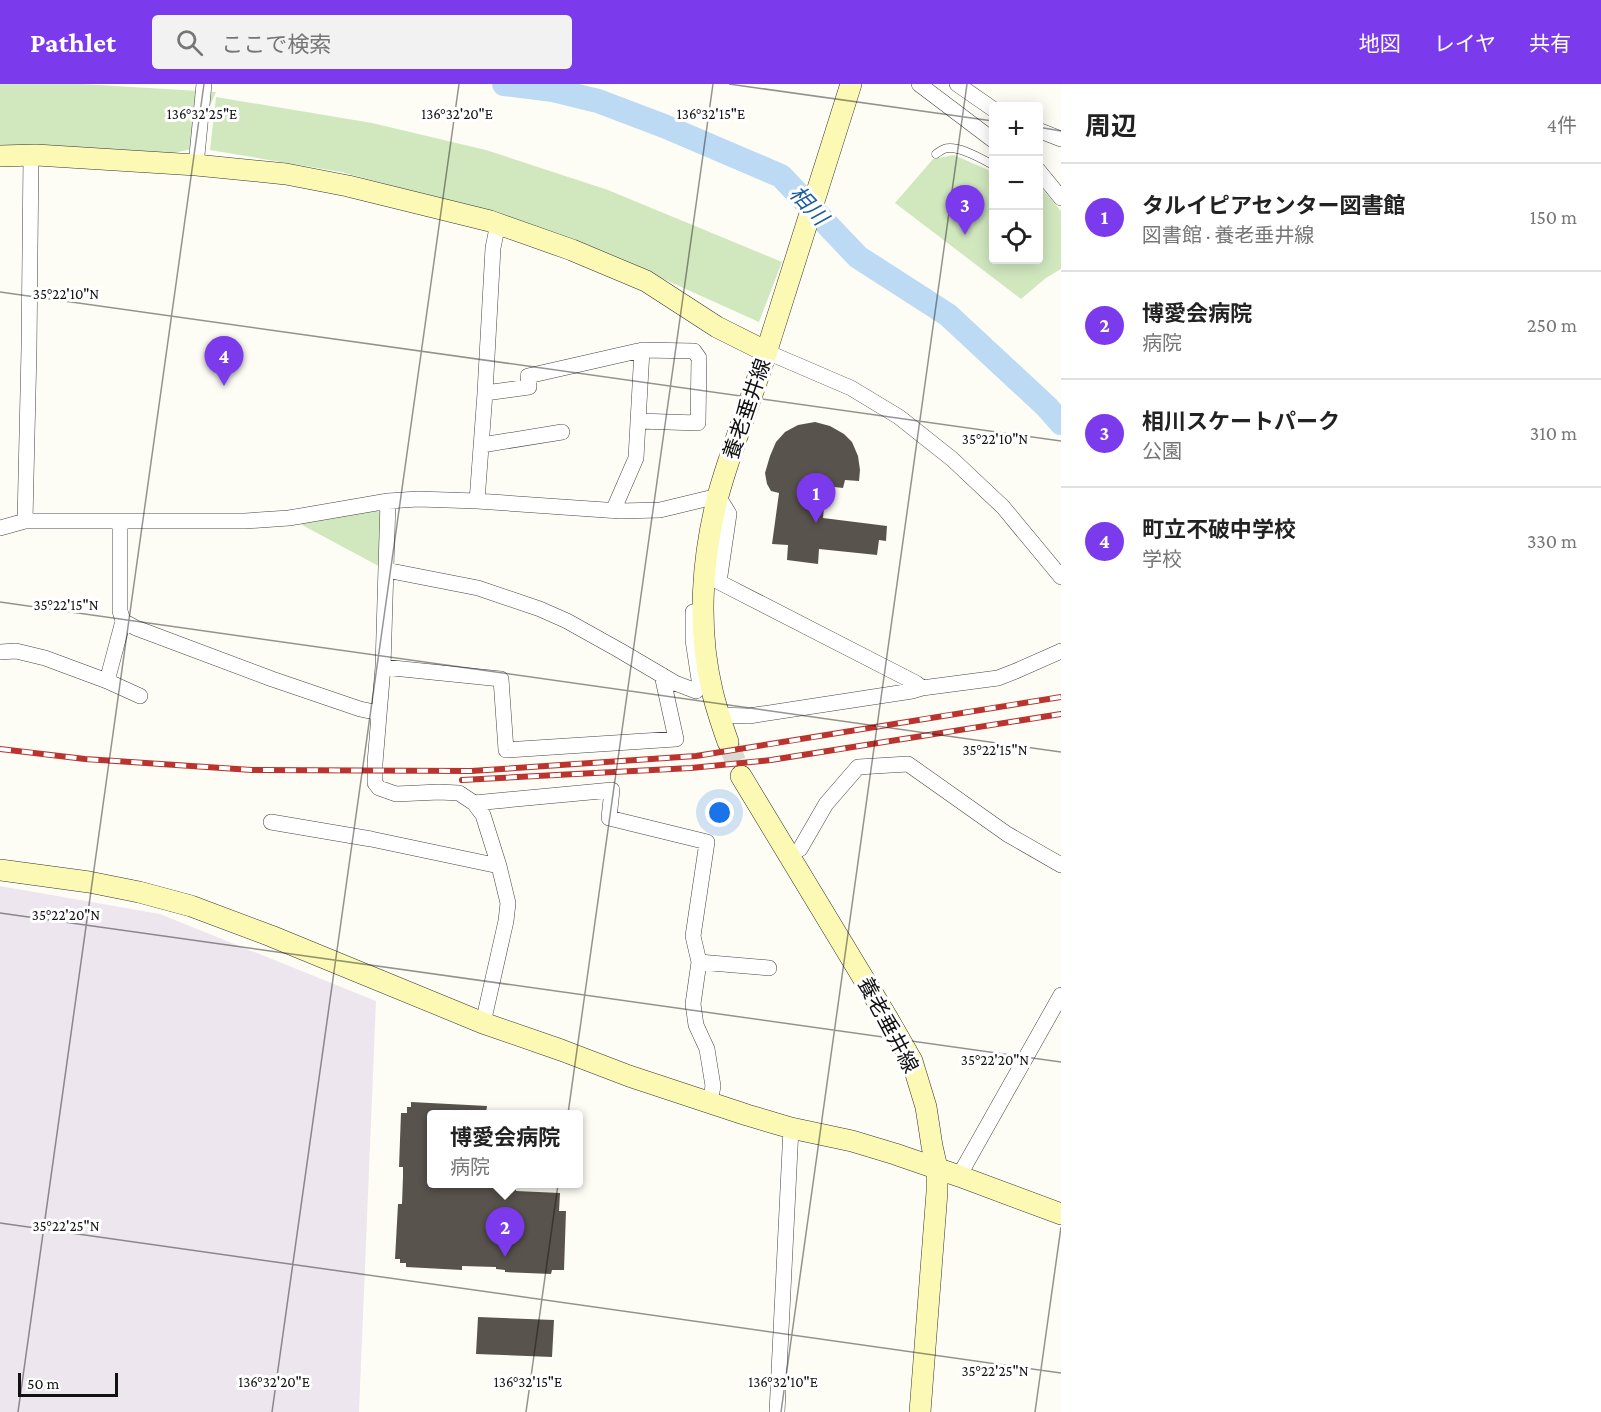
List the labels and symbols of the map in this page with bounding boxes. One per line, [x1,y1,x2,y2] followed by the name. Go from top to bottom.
[167,106,237,122] text: 136°32'25"E
[421,106,493,122] text: 136°32'20"E
[677,106,745,122] text: 136°32'15"E
[784,181,834,231] water label: 相川
[946,186,984,235] pin: 3
[33,286,99,302] text: 35°22'10"N
[204,336,244,386] pin: 4
[719,355,775,463] street label: 養老垂井線
[962,431,1028,447] text: 35°22'10"N
[796,474,836,523] pin: 1
[33,597,99,613] text: 35°22'15"N
[962,742,1028,758] text: 35°22'15"N
[705,798,734,827] your location
[32,907,100,923] text: 35°22'20"N
[853,973,923,1077] street label: 養老垂井線
[961,1052,1029,1068] text: 35°22'20"N
[486,1208,524,1257] pin: 2
[32,1218,100,1234] text: 35°22'25"N
[961,1363,1029,1379] text: 35°22'25"N
[18,1370,118,1398] scale bar
[238,1374,310,1390] text: 136°32'20"E
[494,1374,562,1390] text: 136°32'15"E
[748,1374,818,1390] text: 136°32'10"E

